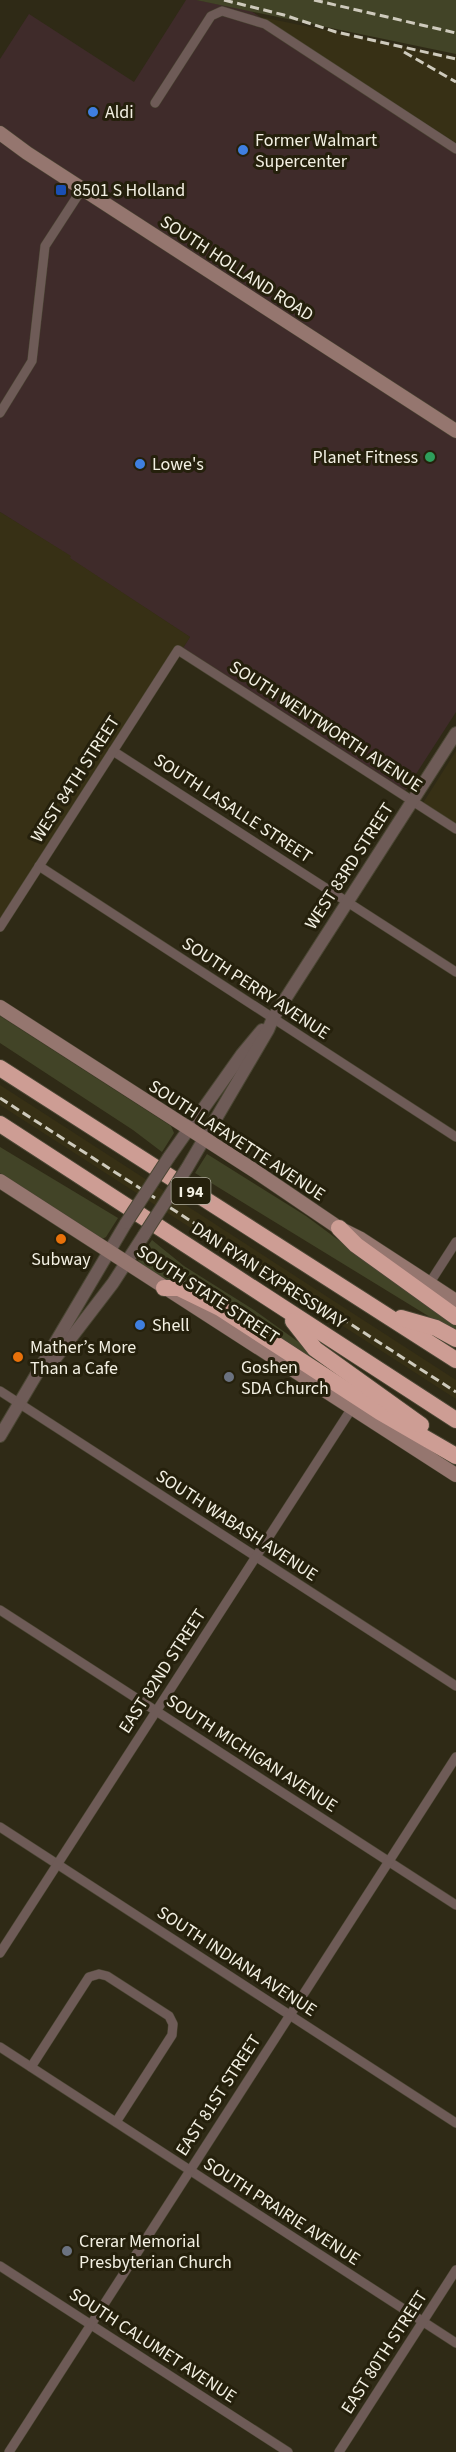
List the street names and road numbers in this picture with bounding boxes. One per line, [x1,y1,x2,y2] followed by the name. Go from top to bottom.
[155,209,318,327] street label: SOUTH HOLLAND ROAD
[225,655,427,798] street label: SOUTH WENTWORTH AVENUE
[25,711,126,848] street label: WEST 84TH STREET
[149,748,317,869] street label: SOUTH LASALLE STREET
[299,798,400,935] street label: WEST 83RD STREET
[177,931,334,1046] street label: SOUTH PERRY AVENUE
[144,1074,330,1207] street label: SOUTH LAFAYETTE AVENUE
[172,1178,210,1204] road number: I 94
[187,1216,351,1335] street label: DAN RYAN EXPRESSWAY
[131,1239,284,1350] street label: SOUTH STATE STREET
[151,1464,323,1587] street label: SOUTH WABASH AVENUE
[113,1604,212,1738] street label: EAST 82ND STREET
[161,1689,342,1818] street label: SOUTH MICHIGAN AVENUE
[152,1900,322,2023] street label: SOUTH INDIANA AVENUE
[170,2030,267,2161] street label: EAST 81ST STREET
[199,2151,365,2271] street label: SOUTH PRAIRIE AVENUE
[64,2282,241,2409] street label: SOUTH CALUMET AVENUE
[335,2285,434,2419] street label: EAST 80TH STREET

